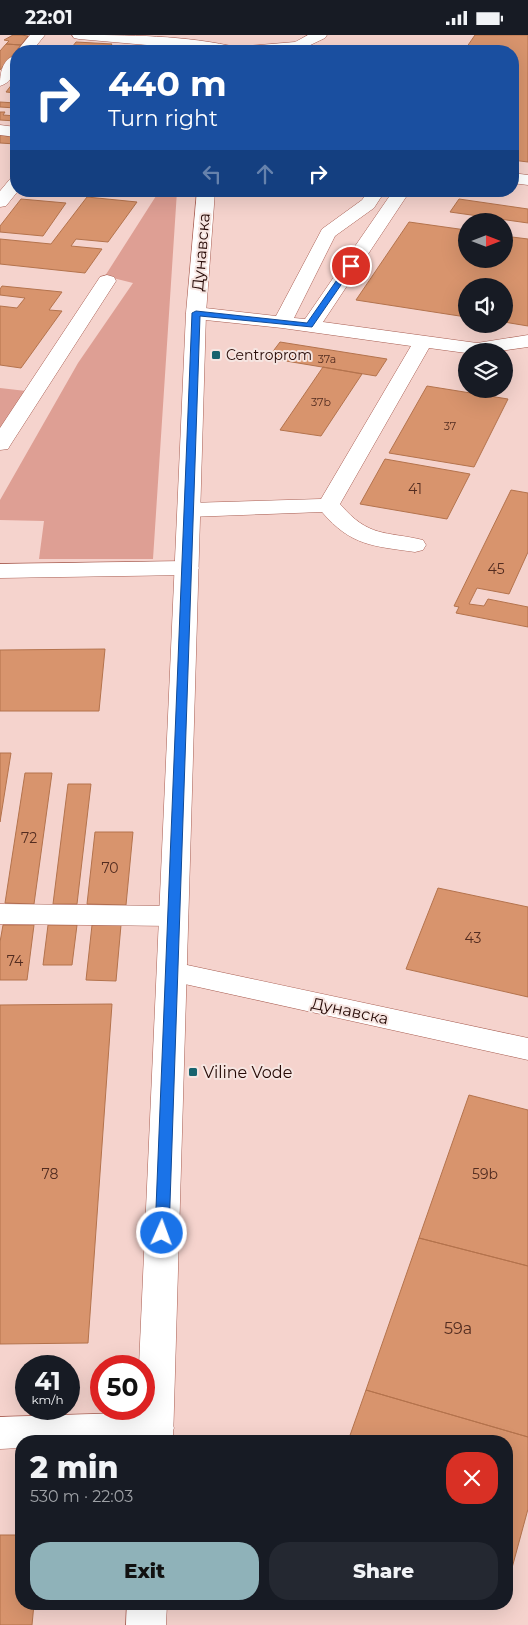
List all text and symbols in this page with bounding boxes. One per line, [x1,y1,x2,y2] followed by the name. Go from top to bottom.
[25,6,73,29] text: 22:01
[108,62,227,105] text: 440 m
[25,65,90,130] icon: right
[108,105,218,132] text: Turn right
[198,160,226,188] icon: left
[251,160,279,188] icon: ahead
[304,160,332,188] icon: right
[188,212,214,292] street label: Дунавска
[458,213,512,267] north arrow
[458,213,513,398] map controls
[330,245,372,287] pin
[337,252,365,280] icon: arrive
[458,278,513,333] button: sound
[458,343,513,398] button: layers
[226,346,312,364] place label: Centroprom
[210,349,222,361] marker: Centroprom
[318,352,336,366] house number: 37a
[311,395,331,409] house number: 37b
[444,419,456,433] house number: 37
[408,480,422,498] house number: 41
[487,560,505,578] house number: 45
[21,829,37,847] house number: 72
[101,859,119,877] house number: 70
[465,929,482,947] house number: 43
[7,952,24,970] house number: 74
[310,994,390,1028] street label: Дунавска
[203,1063,292,1082] place label: Viline Vode
[187,1066,199,1078] marker: Viline Vode
[42,1165,59,1183] house number: 78
[472,1165,498,1183] house number: 59b
[135,1206,187,1258] position arrow
[444,1319,472,1338] house number: 59a
[90,1355,155,1420] speed limit sign: 50
[34,1366,61,1396] text: 41
[31,1392,64,1407] text: km/h
[30,1449,118,1486] text: 2 min
[446,1452,498,1504] button: close
[30,1487,133,1506] text: 530 m · 22:03
[30,1542,259,1600] button: Exit
[269,1542,498,1600] button: Share

